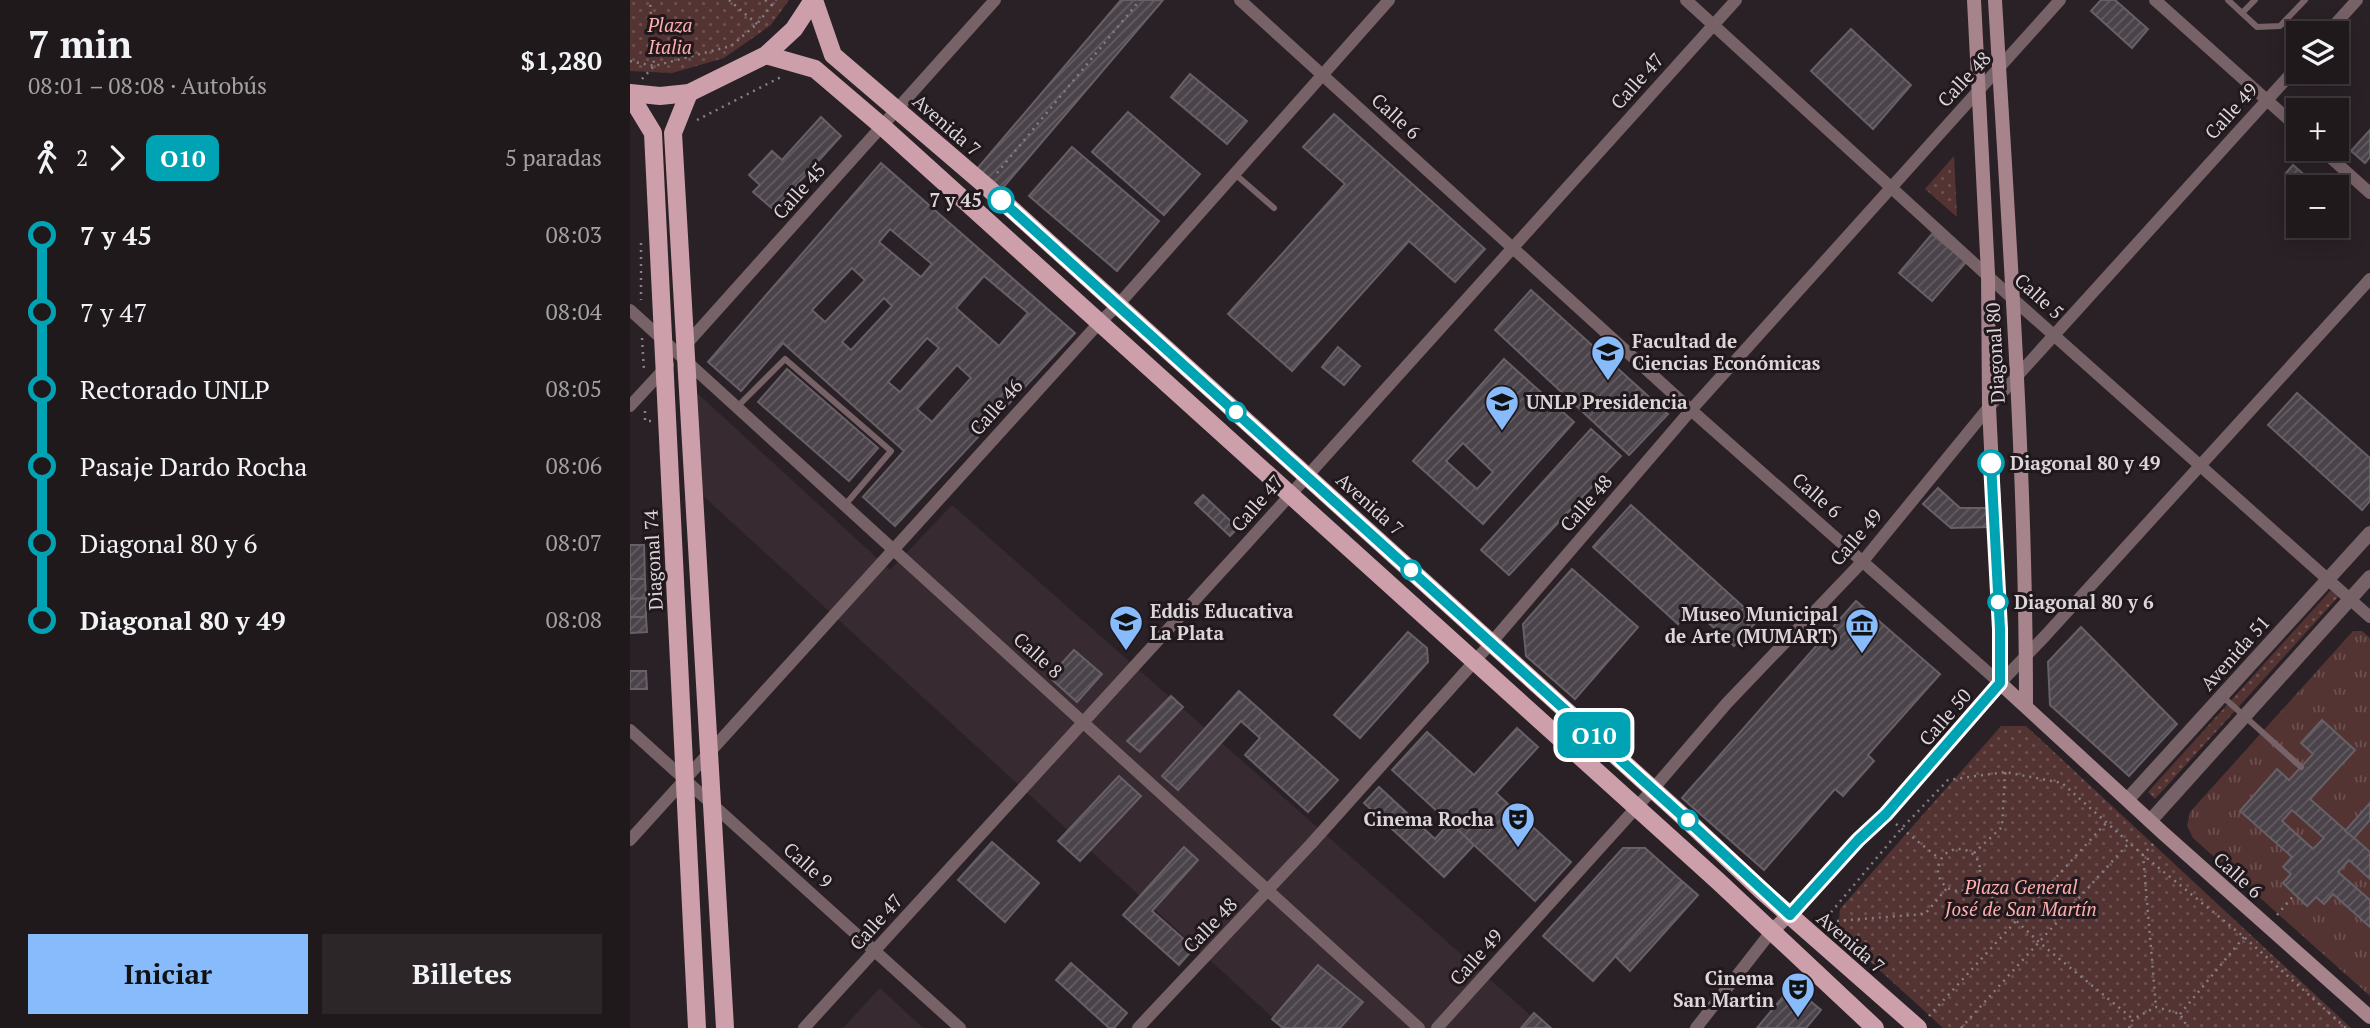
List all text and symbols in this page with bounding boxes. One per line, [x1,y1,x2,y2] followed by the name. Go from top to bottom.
[647,12,693,59] park label: Plaza Italia
[28,19,132,69] text: 7 min
[2286,21,2349,238] map controls
[2286,21,2349,84] button: layers
[521,43,602,77] text: $1,280
[1931,45,1996,112] street label: Calle 48
[1605,47,1669,114] street label: Calle 47
[28,70,267,101] text: 08:01 – 08:08 · Autobús
[2199,77,2263,144] street label: Calle 49
[1367,87,1426,144] street label: Calle 6
[908,88,987,161] street label: Avenida 7
[2286,98,2349,161] button: +
[28,139,66,177] icon: walk
[98,139,136,177] icon: forward
[76,142,88,173] text: 2
[160,142,205,174] text: O10
[505,142,602,173] text: 5 paradas
[767,157,831,224] street label: Calle 45
[2286,175,2349,238] button: −
[930,187,982,212] place label: 7 y 45
[988,187,1014,213] marker: 7 y 45
[80,218,152,252] text: 7 y 45
[545,219,602,250] text: 08:03
[2010,267,2069,324] street label: Calle 5
[80,295,147,329] text: 7 y 47
[545,296,602,327] text: 08:04
[1979,302,2010,404] street label: Diagonal 80
[1632,328,1821,375] place label: Facultad de Ciencias Económicas
[1589,333,1627,382] school or university icon: Facultad de Ciencias Económicas
[80,372,270,406] text: Rectorado UNLP
[545,373,602,404] text: 08:05
[964,373,1028,440] street label: Calle 46
[1483,383,1521,432] school or university icon: UNLP Presidencia
[1526,389,1688,414] place label: UNLP Presidencia
[1226,402,1246,422] unlabelled marker
[80,449,307,483] text: Pasaje Dardo Rocha
[545,450,602,481] text: 08:06
[1978,450,2004,476] marker: Diagonal 80 y 49
[2010,450,2161,475] place label: Diagonal 80 y 49
[1787,466,1847,523] street label: Calle 6
[1331,467,1409,540] street label: Avenida 7
[1225,469,1288,536] street label: Calle 47
[1554,469,1617,536] street label: Calle 48
[1824,503,1887,570] street label: Calle 49
[637,508,668,611] street label: Diagonal 74
[80,526,257,560] text: Diagonal 80 y 6
[545,527,602,558] text: 08:07
[1401,560,1421,580] unlabelled marker
[2014,589,2154,614] place label: Diagonal 80 y 6
[1988,592,2008,612] marker: Diagonal 80 y 6
[1150,598,1294,645] place label: Eddis Educativa La Plata
[1665,601,1838,648] place label: Museo Municipal de Arte (MUMART)
[80,603,286,637] text: Diagonal 80 y 49
[1107,603,1145,652] school or university icon: Eddis Educativa La Plata
[545,604,602,635] text: 08:08
[1843,606,1881,655] museum icon: Museo Municipal de Arte (MUMART)
[2194,610,2275,695] street label: Avenida 51
[1009,626,1068,683] street label: Calle 8
[1913,683,1976,750] street label: Calle 50
[1554,712,1634,758] line badge: O10
[1571,719,1617,751] text: O10
[1499,800,1537,849] theatre icon: Cinema Rocha
[1364,806,1494,831] place label: Cinema Rocha
[1678,810,1698,830] unlabelled marker
[779,836,838,893] street label: Calle 9
[2209,846,2268,903] street label: Calle 6
[1944,874,2097,921] park label: Plaza General José de San Martín
[844,888,908,955] street label: Calle 47
[1177,892,1242,958] street label: Calle 48
[1812,905,1891,978] street label: Avenida 7
[1444,923,1508,990] street label: Calle 49
[28,934,308,1014] button: Iniciar
[322,934,602,1014] button: Billetes
[1673,965,1775,1012] place label: Cinema San Martin
[1779,970,1817,1019] theatre icon: Cinema San Martin

